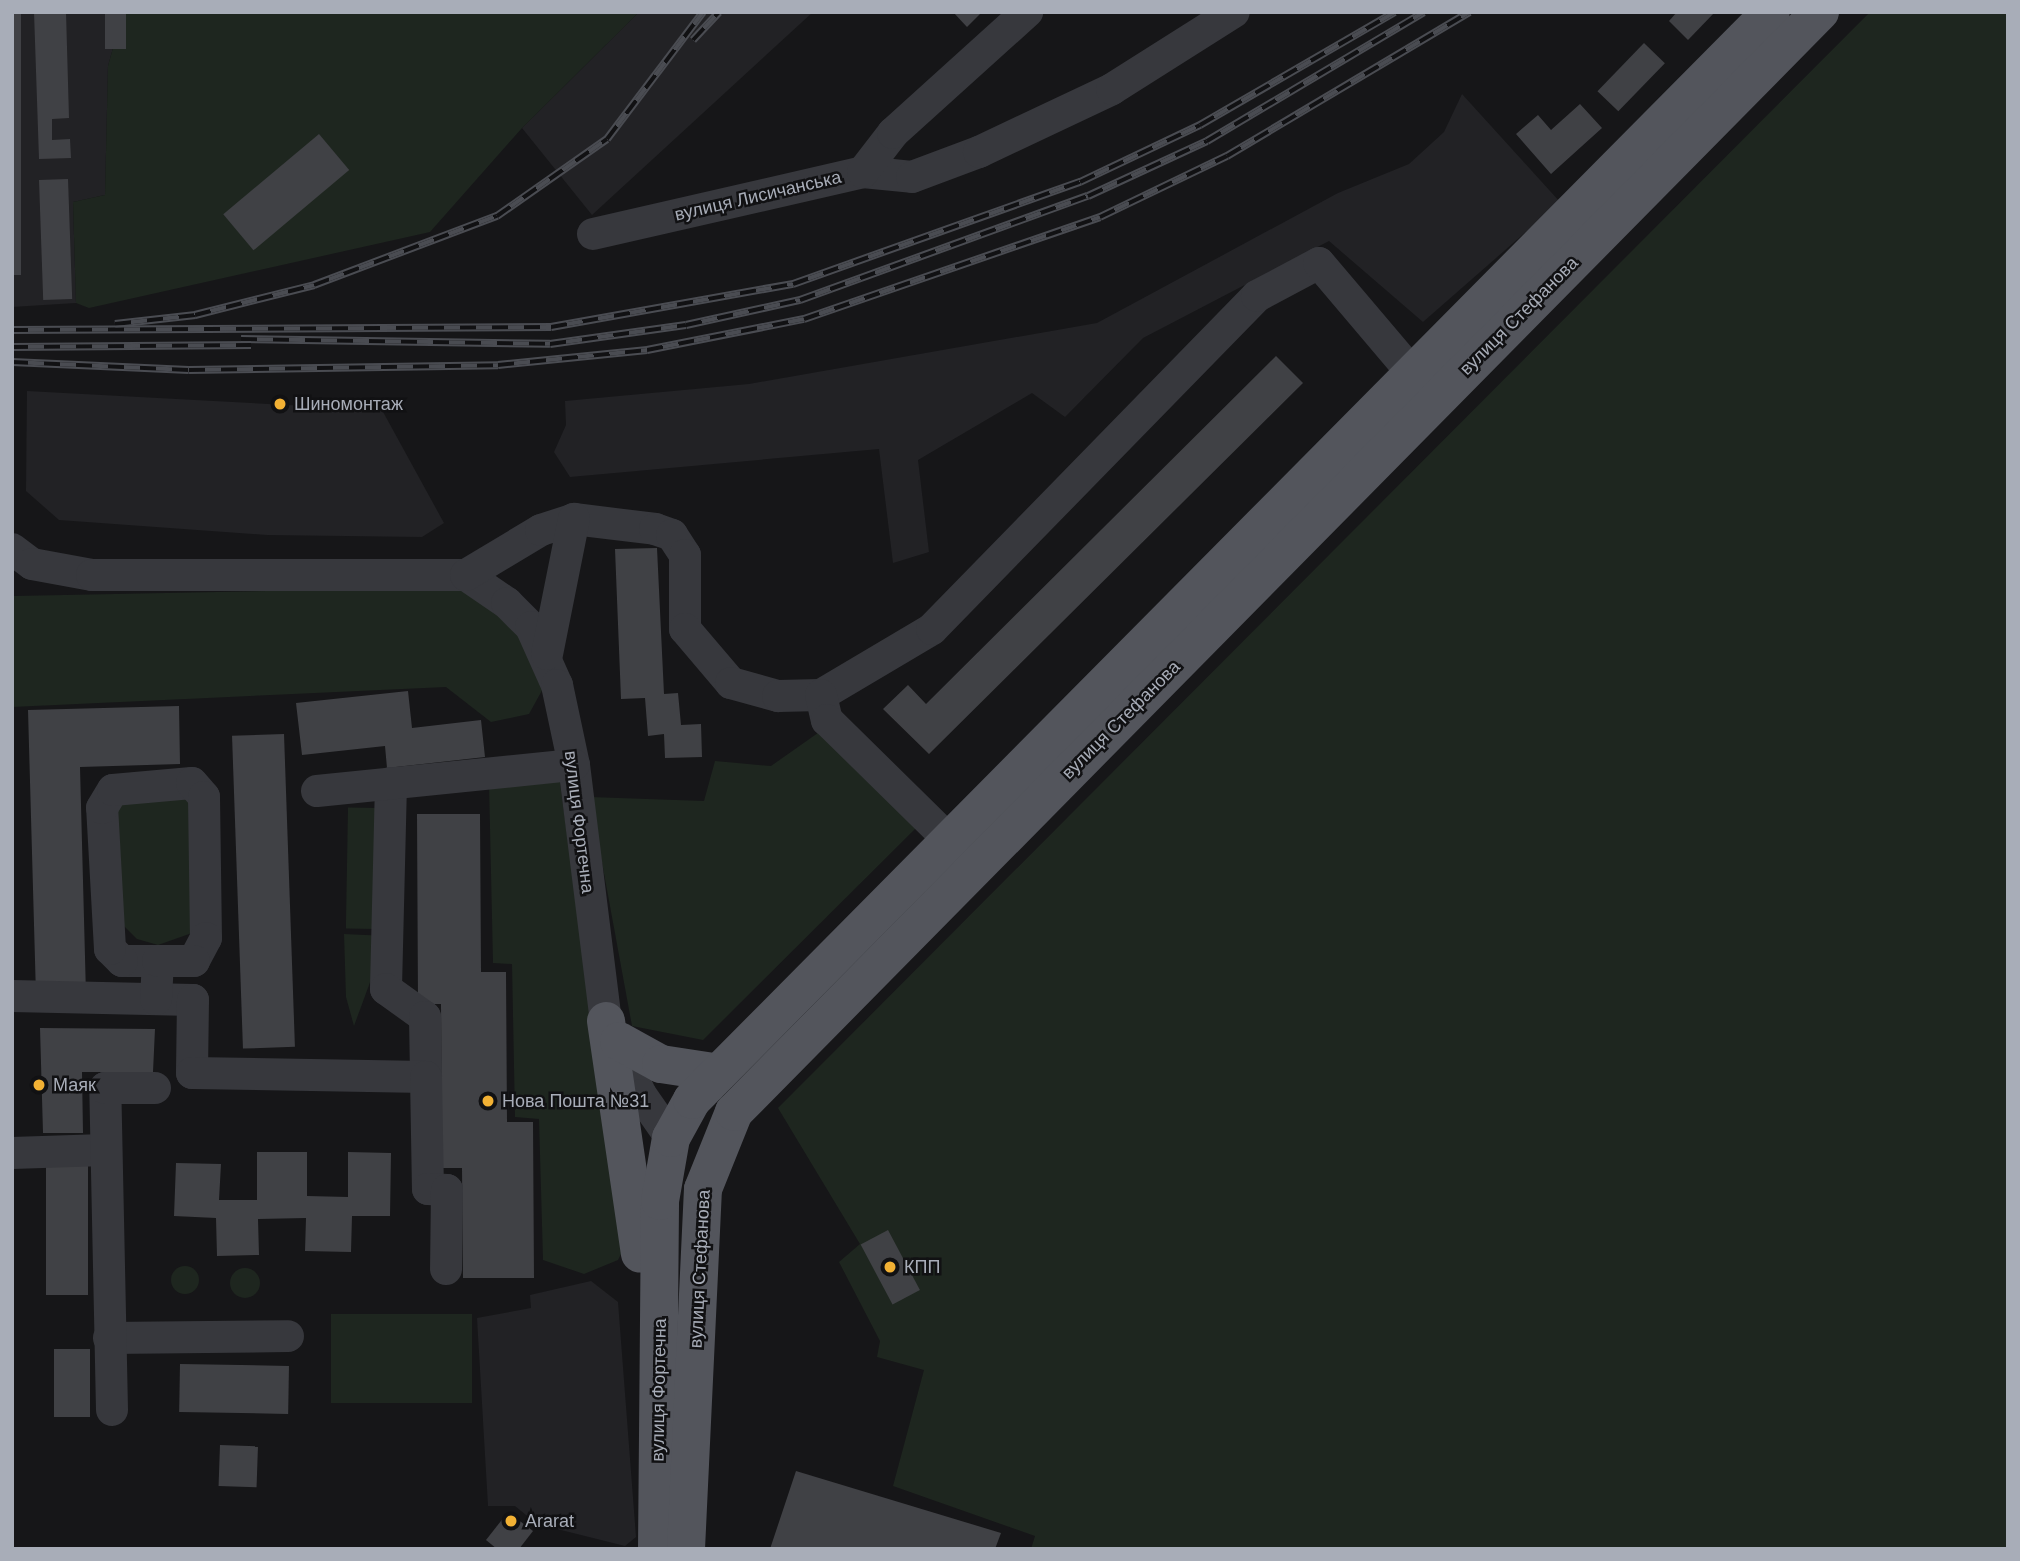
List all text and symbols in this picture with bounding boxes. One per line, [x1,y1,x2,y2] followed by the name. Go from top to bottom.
[673,166,843,226] street label: вулиця Лисичанська
[1455,252,1583,380] street label: вулиця Стефанова
[294,393,403,415] place label: Шиномонтаж
[272,396,288,412] marker: Шиномонтаж
[1057,656,1185,784] street label: вулиця Стефанова
[560,749,598,895] street label: вулиця Фортечна
[53,1074,96,1096] place label: Маяк
[31,1077,47,1093] marker: Маяк
[502,1090,649,1112] place label: Нова Пошта №31
[480,1093,496,1109] marker: Нова Пошта №31
[685,1189,715,1349] street label: вулиця Стефанова
[904,1256,940,1278] place label: КПП
[882,1259,898,1275] marker: КПП
[647,1318,671,1462] street label: вулиця Фортечна
[525,1510,574,1532] place label: Ararat
[503,1513,519,1529] marker: Ararat

